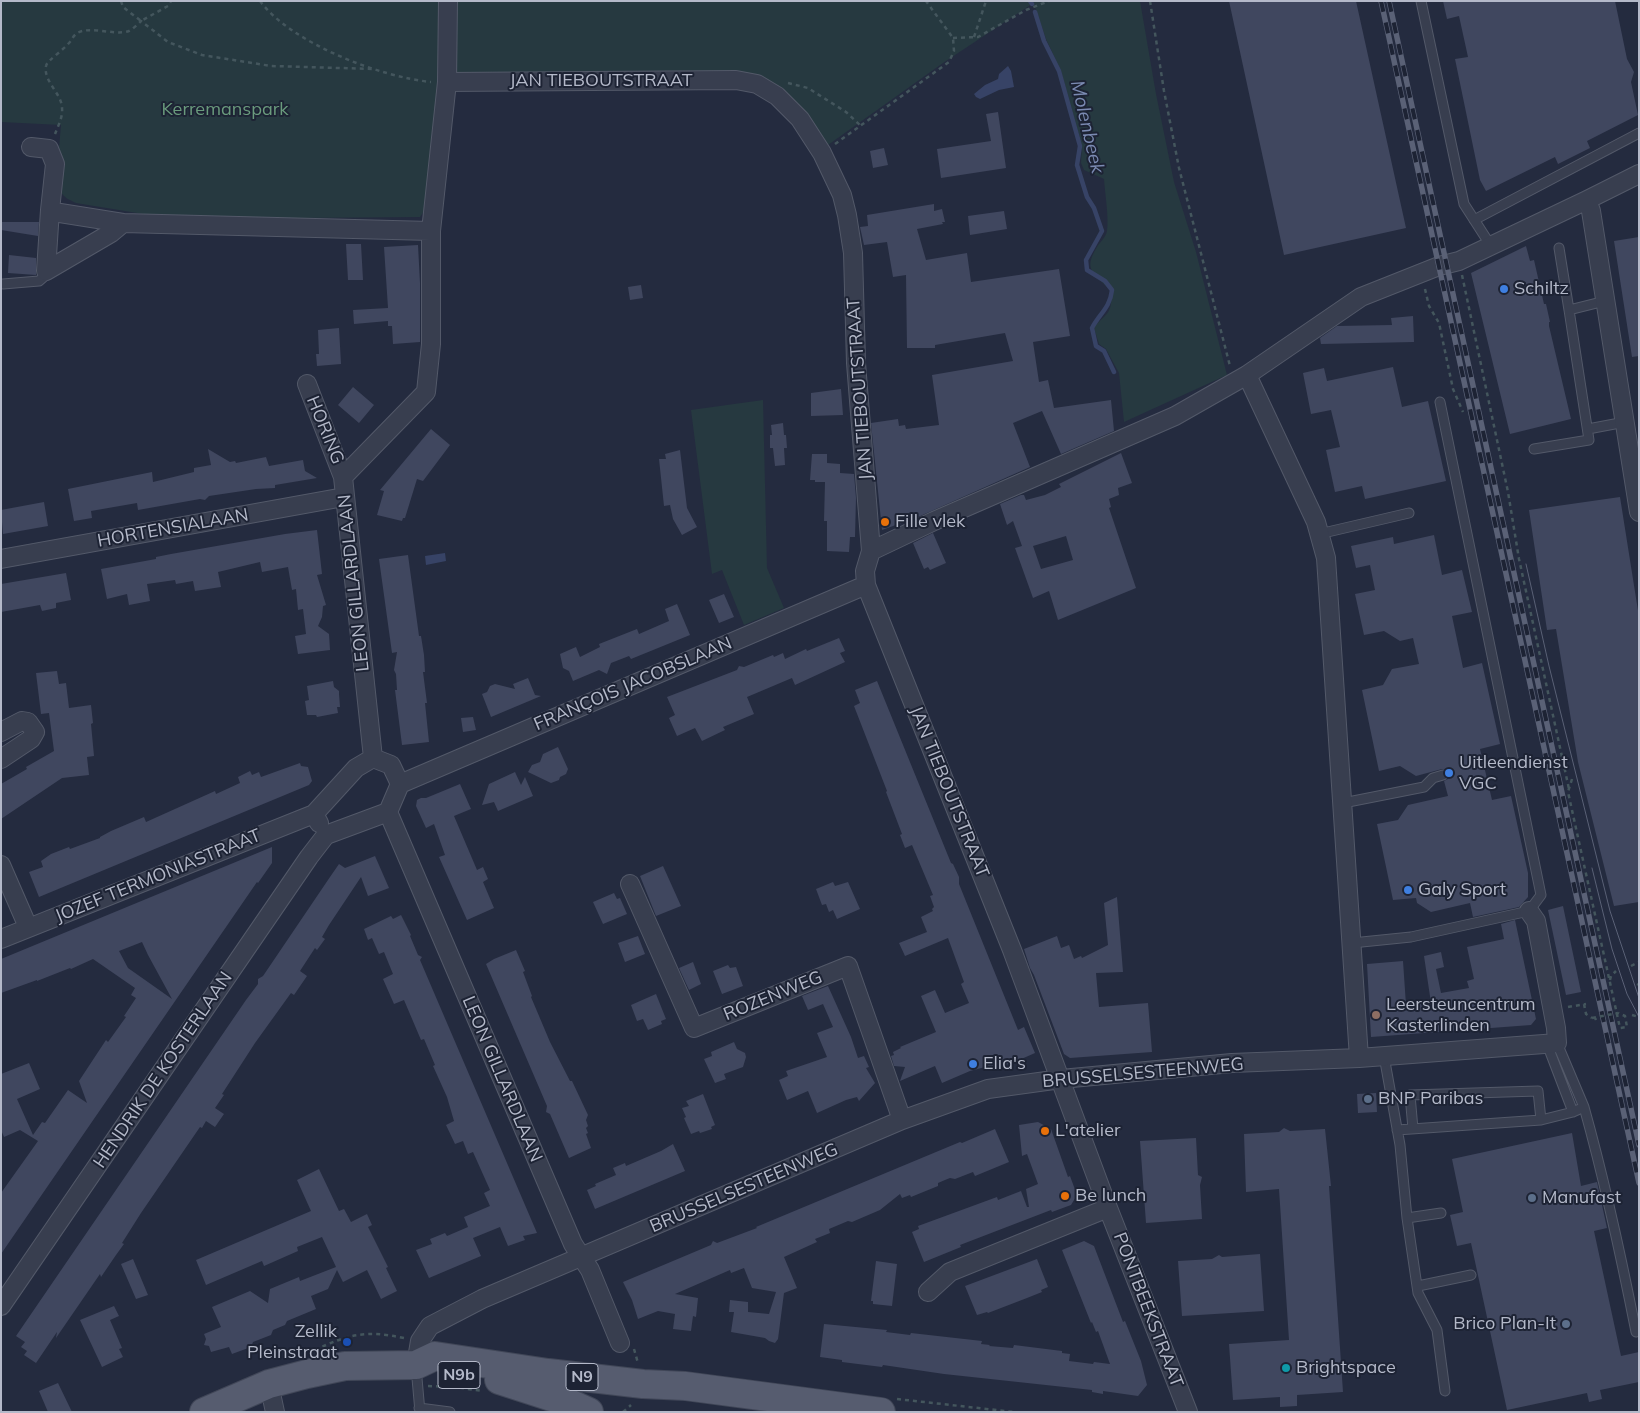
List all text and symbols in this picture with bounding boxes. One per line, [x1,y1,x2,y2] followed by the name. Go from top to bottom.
[509,70,693,92] street label: JAN TIEBOUTSTRAAT
[1065,78,1109,176] water label: Molenbeek
[161,99,289,121] park label: Kerremanspark
[1514,278,1569,300] place label: Schiltz
[1498,283,1510,295] marker: Schiltz
[843,297,877,481] street label: JAN TIEBOUTSTRAAT
[302,393,348,467] street label: HORING
[334,493,374,673] street label: LEON GILLARDLAAN
[96,504,250,552] street label: HORTENSIALAAN
[895,511,965,533] place label: Fille vlek
[879,516,891,528] marker: Fille vlek
[531,632,735,736] street label: FRANÇOIS JACOBSLAAN
[905,703,993,881] street label: JAN TIEBOUTSTRAAT
[1459,752,1568,794] place label: Uitleendienst VGC
[1443,767,1455,779] marker: Uitleendienst VGC
[52,825,264,927] street label: JOZEF TERMONIASTRAAT
[1418,879,1506,901] place label: Galy Sport
[1402,884,1414,896] marker: Galy Sport
[721,966,825,1026] street label: ROZENWEG
[89,968,237,1172] street label: HENDRIK DE KOSTERLAAN
[457,993,547,1165] street label: LEON GILLARDLAAN
[1386,994,1536,1036] place label: Leersteuncentrum Kasterlinden
[1370,1009,1382,1021] marker: Leersteuncentrum Kasterlinden
[983,1053,1026,1075] place label: Elia's
[1041,1053,1245,1093] street label: BRUSSELSESTEENWEG
[967,1058,979,1070] marker: Elia's
[1378,1088,1484,1110] place label: BNP Paribas
[1362,1093,1374,1105] marker: BNP Paribas
[1055,1120,1120,1142] place label: L'atelier
[1039,1125,1051,1137] marker: L'atelier
[647,1139,841,1237] street label: BRUSSELSESTEENWEG
[1075,1185,1146,1207] place label: Be lunch
[1542,1187,1621,1209] place label: Manufast
[1059,1190,1071,1202] marker: Be lunch
[1526,1192,1538,1204] marker: Manufast
[1109,1230,1187,1390] street label: PONTBEEKSTRAAT
[1453,1313,1556,1335] place label: Brico Plan-It
[1560,1318,1572,1330] marker: Brico Plan-It
[247,1321,337,1364] place label: Zellik Pleinstraat
[341,1336,353,1348] marker: Zellik Pleinstraat
[1296,1357,1396,1379] place label: Brightspace
[438,1362,480,1388] road number: N9b
[1280,1362,1292,1374] marker: Brightspace
[566,1364,598,1390] road number: N9

